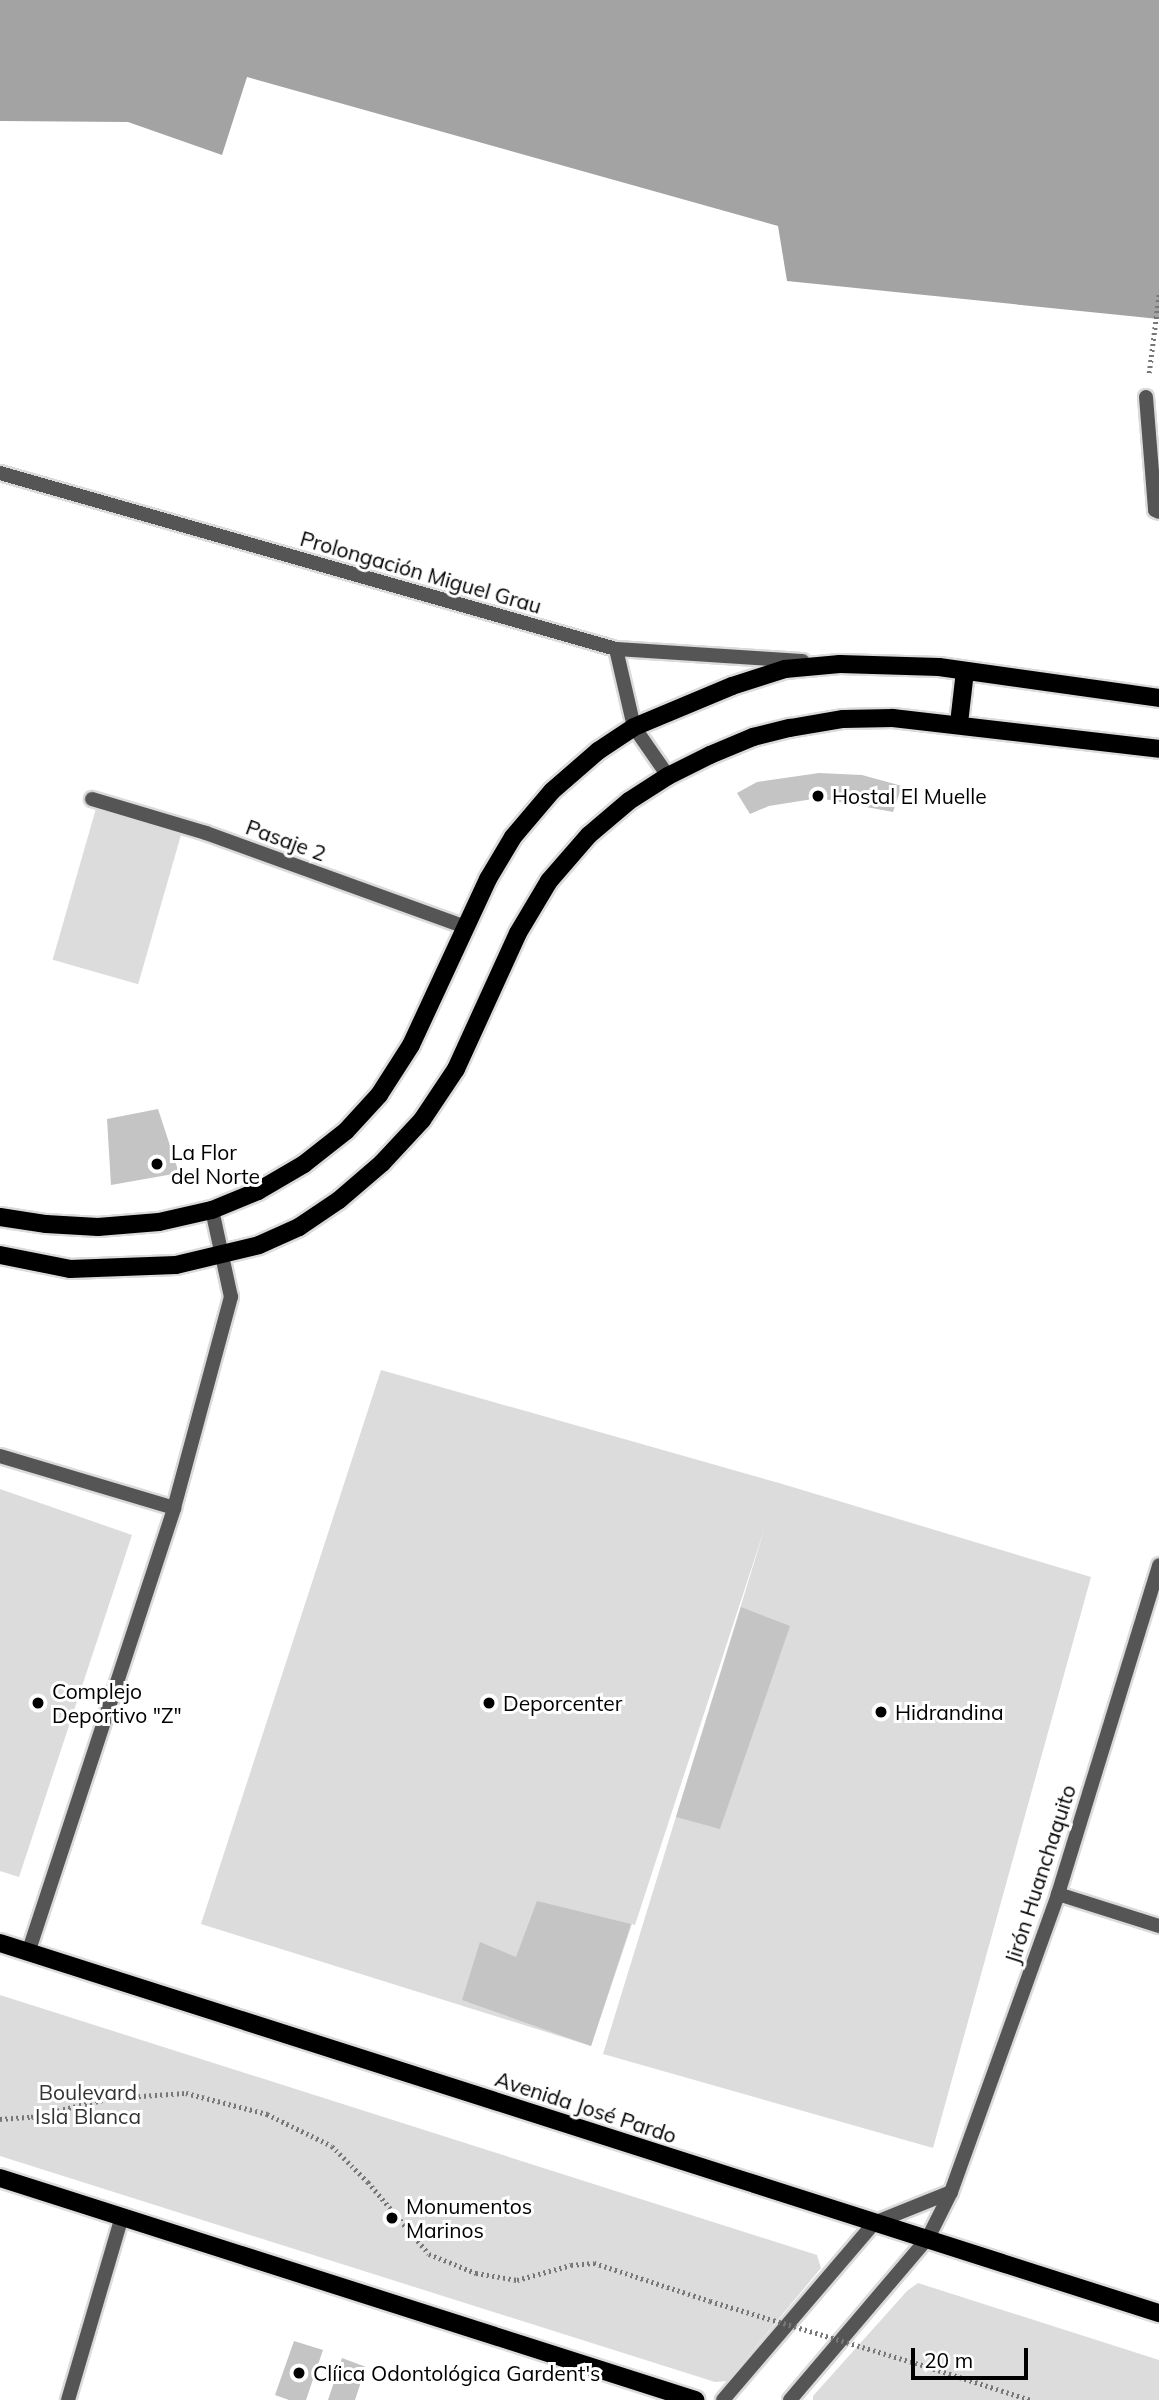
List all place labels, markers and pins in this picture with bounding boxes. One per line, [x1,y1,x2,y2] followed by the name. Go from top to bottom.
[832,783,987,809] place label: Hostal El Muelle
[810,788,826,804] marker: Hostal El Muelle
[171,1139,260,1189] place label: La Flor del Norte
[149,1156,165,1172] marker: La Flor del Norte
[52,1678,182,1728] place label: Complejo Deportivo "Z"
[503,1690,622,1716] place label: Deporcenter
[30,1695,46,1711] marker: Complejo Deportivo "Z"
[481,1695,497,1711] marker: Deporcenter
[895,1699,1004,1725] place label: Hidrandina
[873,1704,889,1720] marker: Hidrandina
[406,2193,532,2243] place label: Monumentos Marinos
[384,2210,400,2226] marker: Monumentos Marinos
[313,2360,601,2386] place label: Clíica Odontológica Gardent's
[291,2365,307,2381] marker: Clíica Odontológica Gardent's

